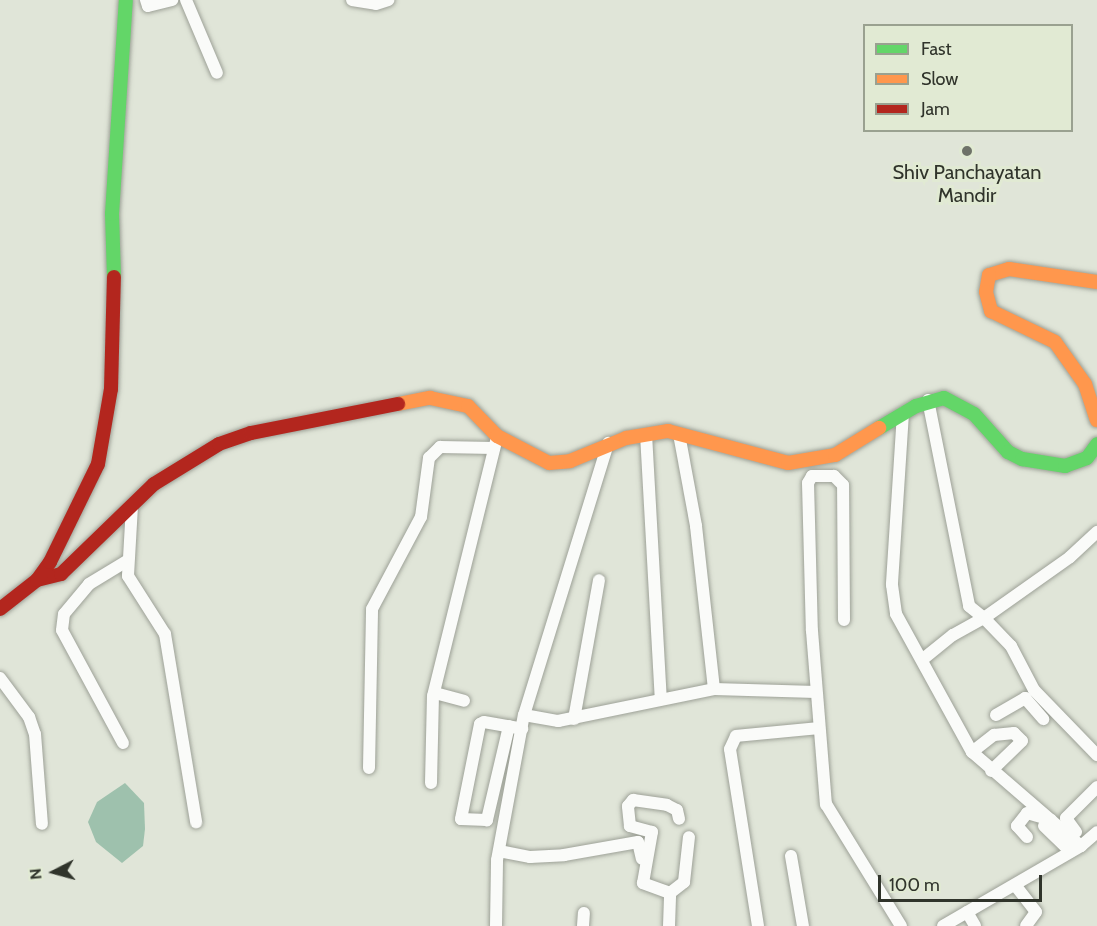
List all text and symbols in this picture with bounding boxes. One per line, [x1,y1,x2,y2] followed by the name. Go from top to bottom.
[863,24,1073,132] legend
[921,38,952,60] text: Fast
[921,68,958,90] text: Slow
[921,98,950,120] text: Jam
[960,144,974,158] marker: Shiv Panchayatan Mandir
[893,160,1041,207] place label: Shiv Panchayatan Mandir
[24,842,84,902] north arrow
[881,863,1044,901] scale bar
[26,867,46,881] text: N
[889,874,940,896] text: 100 m

